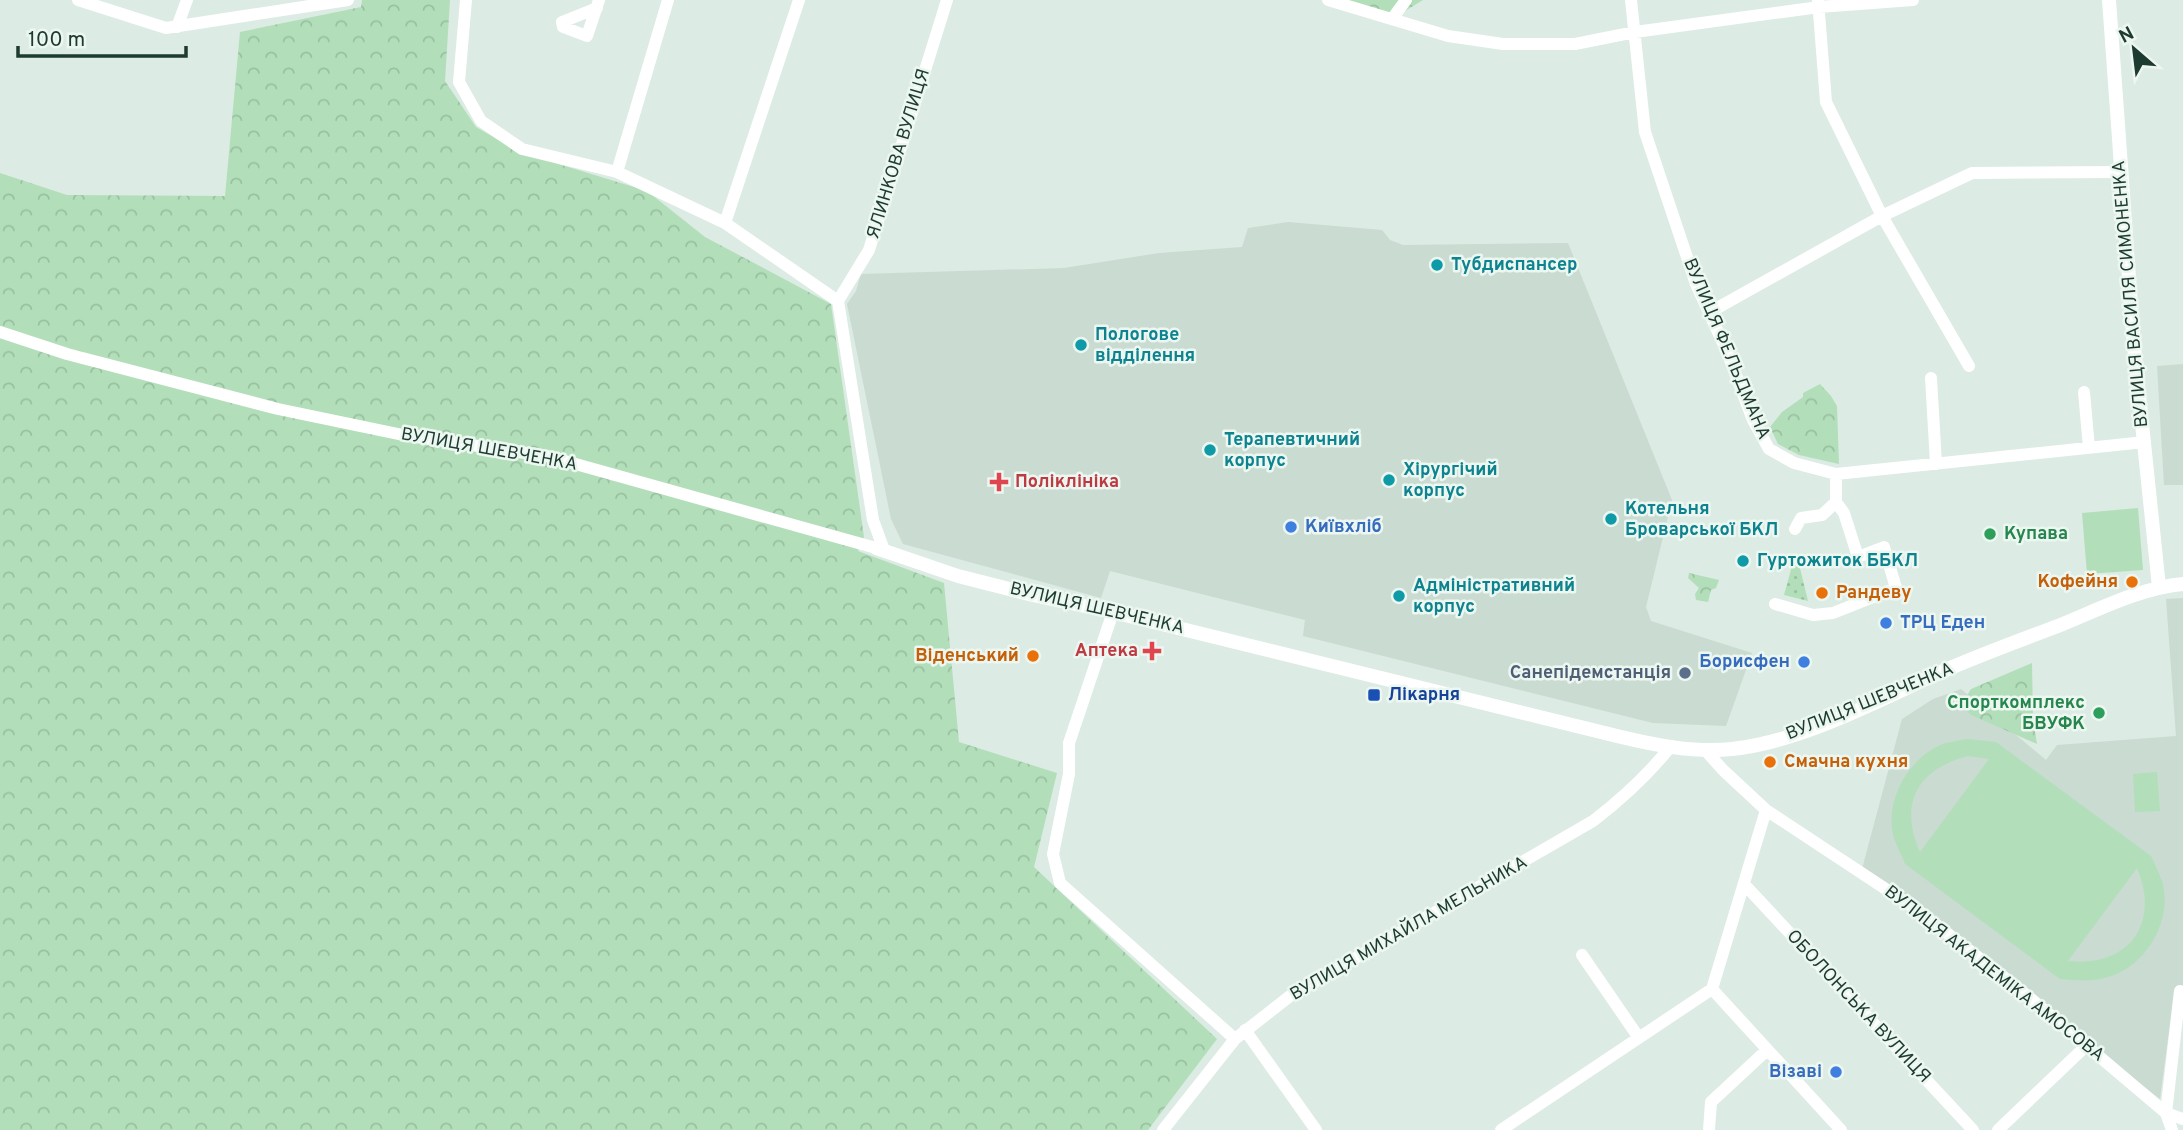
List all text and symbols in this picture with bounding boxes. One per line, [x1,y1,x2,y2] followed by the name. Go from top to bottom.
[18,14,186,58] scale bar
[2099,14,2169,84] north arrow
[2115,22,2139,50] text: N
[28,27,85,54] text: 100 m
[862,66,936,242] street label: ЯЛИНКОВА ВУЛИЦЯ
[2108,160,2154,428] street label: ВУЛИЦЯ ВАСИЛЯ СИМОНЕНКА
[1451,254,1577,277] place label: Тубдиспансер
[1677,255,1775,443] street label: ВУЛИЦЯ ФЕЛЬДМАНА
[1429,257,1445,273] marker: Тубдиспансер
[1095,324,1195,368] place label: Пологове відділення
[1073,337,1089,353] marker: Пологове відділення
[399,423,579,477] street label: ВУЛИЦЯ ШЕВЧЕНКА
[1224,429,1360,473] place label: Терапевтичний корпус
[1202,442,1218,458] marker: Терапевтичний корпус
[1403,459,1498,503] place label: Хірургічий корпус
[1015,471,1119,494] place label: Поліклініка
[989,472,1009,492] marker: Поліклініка
[1381,472,1397,488] marker: Хірургічий корпус
[1625,498,1778,542] place label: Котельня Броварської БКЛ
[1603,511,1619,527] marker: Котельня Броварської БКЛ
[1305,516,1382,539] place label: Київхліб
[1283,519,1299,535] marker: Київхліб
[2004,523,2068,546] place label: Купава
[1982,526,1998,542] marker: Купава
[1757,550,1918,573] place label: Гуртожиток ББКЛ
[1735,553,1751,569] marker: Гуртожиток ББКЛ
[2037,571,2118,594] place label: Кофейня
[2124,574,2140,590] marker: Кофейня
[1413,575,1575,619] place label: Адміністративний корпус
[1007,578,1187,640] street label: ВУЛИЦЯ ШЕВЧЕНКА
[1836,582,1912,605] place label: Рандеву
[1814,585,1830,601] marker: Рандеву
[1391,588,1407,604] marker: Адміністративний корпус
[1900,612,1985,635] place label: ТРЦ Еден
[1878,615,1894,631] marker: ТРЦ Еден
[1075,640,1138,663] place label: Аптека
[1144,643,1160,659] marker: Аптека
[915,645,1019,668] place label: Віденський
[1025,648,1041,664] marker: Віденський
[1699,651,1790,674] place label: Борисфен
[1796,654,1812,670] marker: Борисфен
[1783,658,1957,746] street label: ВУЛИЦЯ ШЕВЧЕНКА
[1510,662,1671,685] place label: Санепідемстанція
[1677,665,1693,681] marker: Санепідемстанція
[1388,684,1460,707] place label: Лікарня
[1366,687,1382,703] marker: Лікарня
[1947,692,2085,736] place label: Спорткомплекс БВУФК
[2091,705,2107,721] marker: Спорткомплекс БВУФК
[1784,751,1908,774] place label: Смачна кухня
[1762,754,1778,770] marker: Смачна кухня
[1285,850,1532,1007] street label: ВУЛИЦЯ МИХАЙЛА МЕЛЬНИКА
[1879,881,2109,1067] street label: ВУЛИЦЯ АКАДЕМІКА АМОСОВА
[1781,925,1935,1089] street label: ОБОЛОНСЬКА ВУЛИЦЯ
[1769,1061,1822,1084] place label: Візаві
[1828,1064,1844,1080] marker: Візаві

